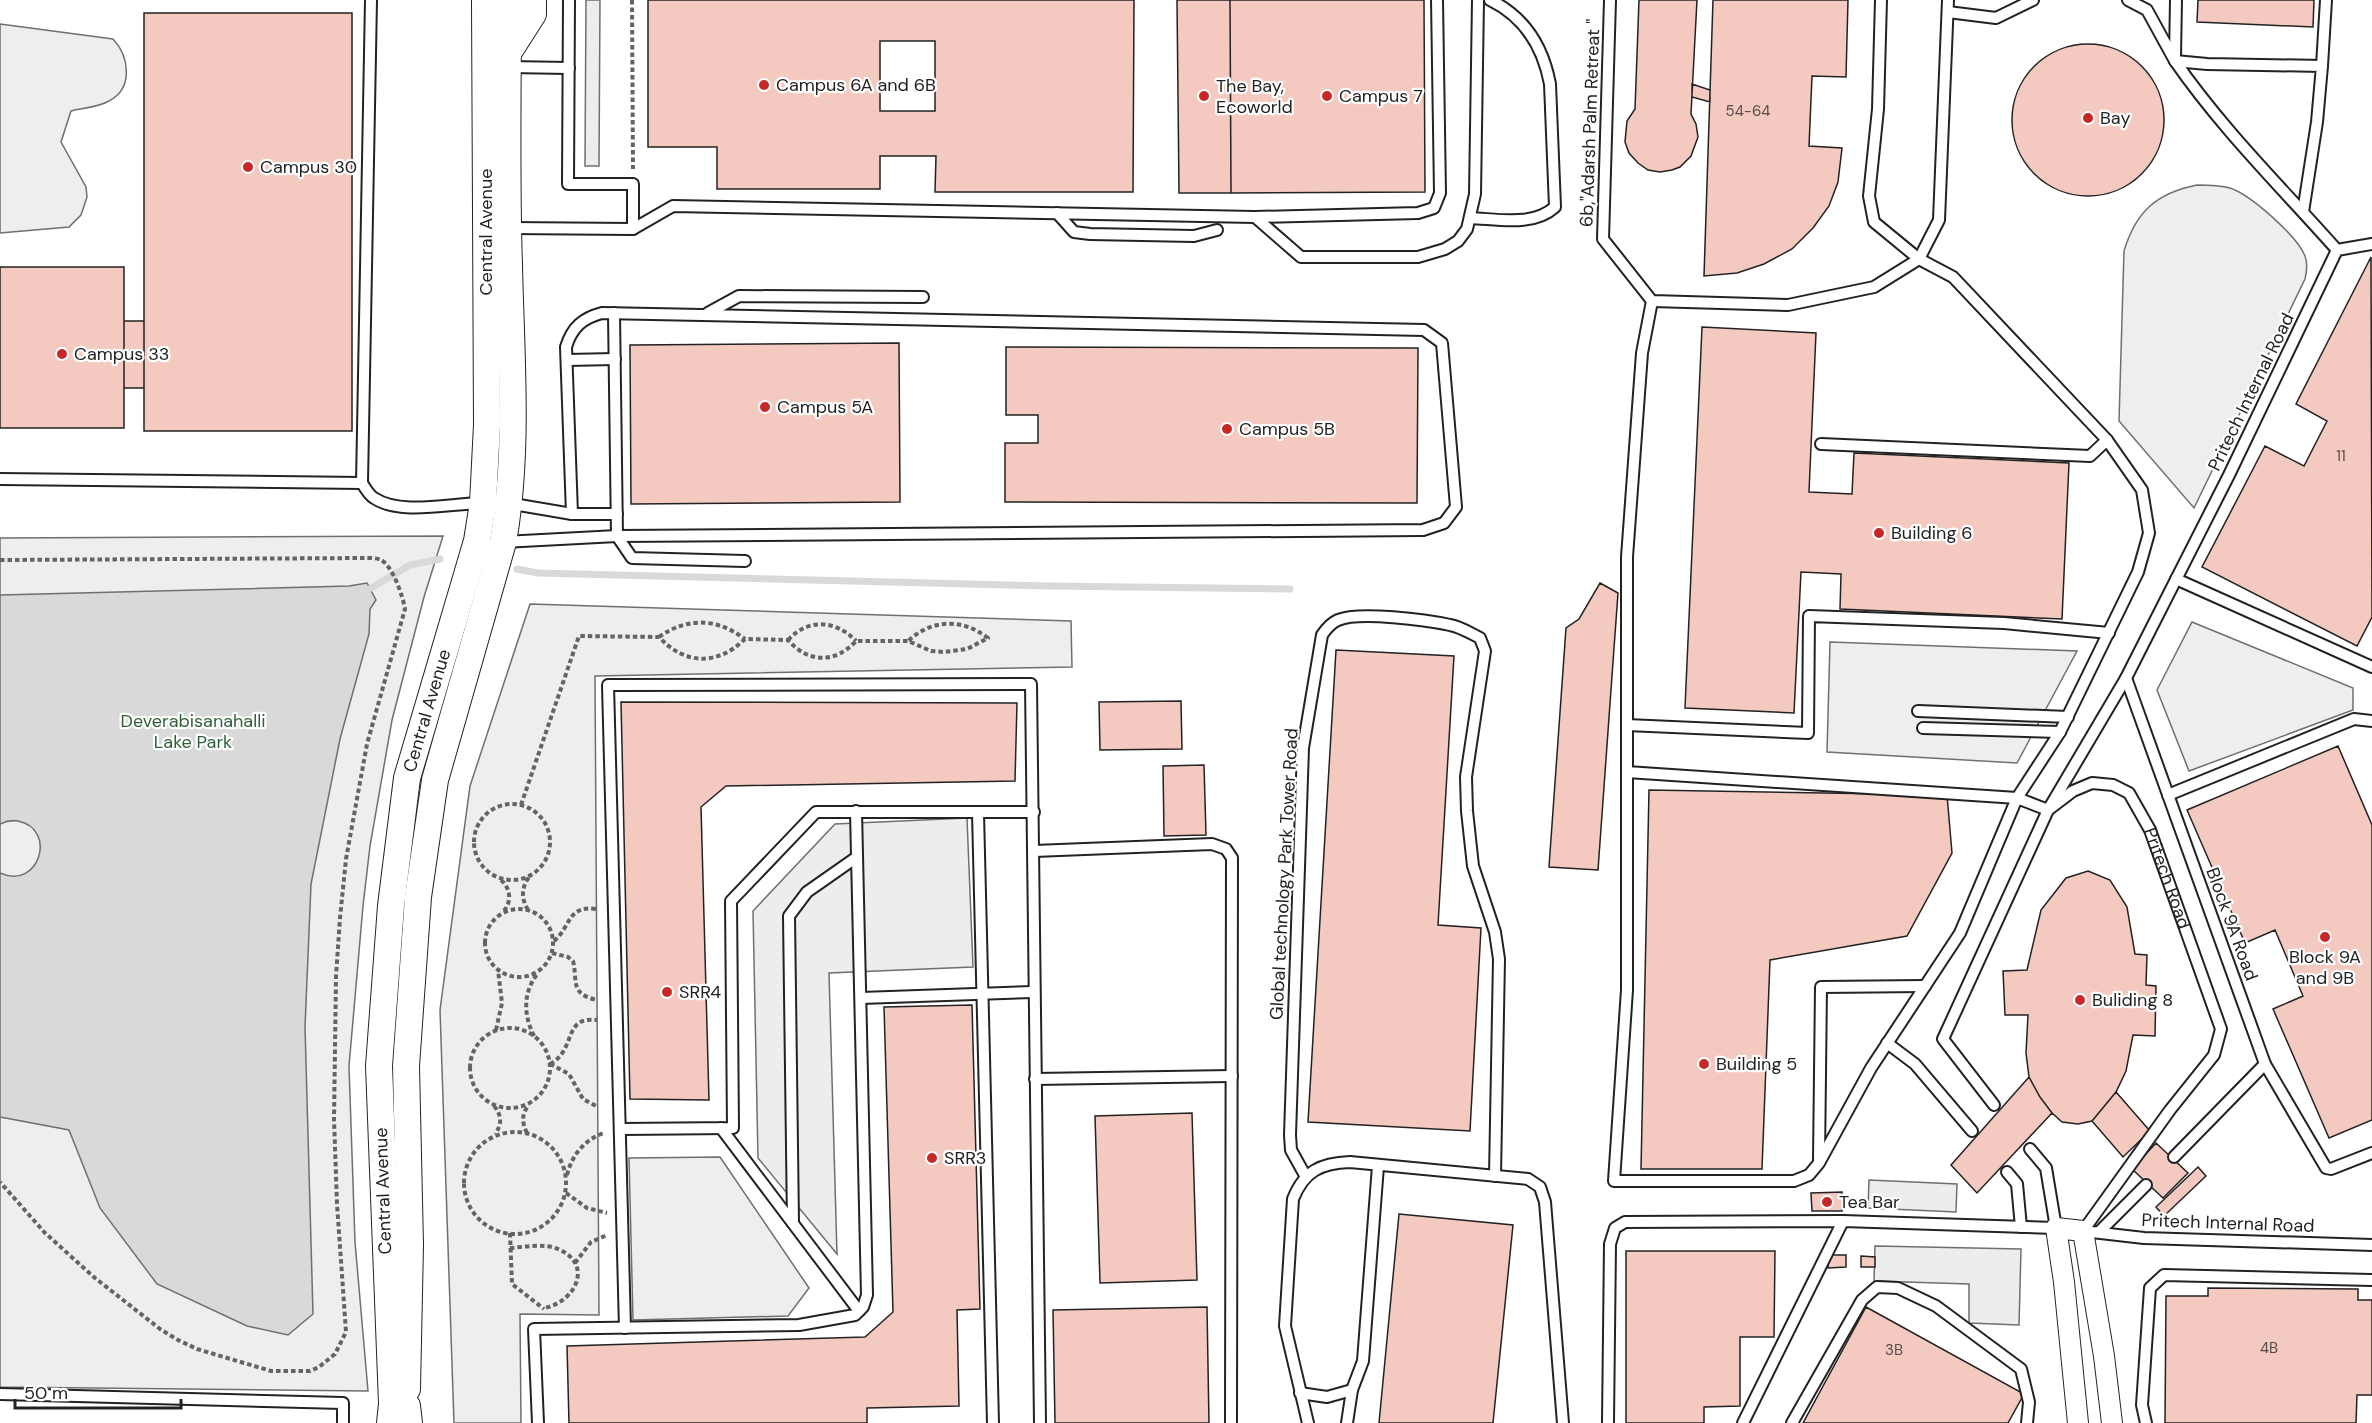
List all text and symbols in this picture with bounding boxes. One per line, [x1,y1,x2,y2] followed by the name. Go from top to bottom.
[1574,18,1606,228] street label: 6b,"Adarsh Palm Retreat "
[776,73,936,97] place label: Campus 6A and 6B
[1216,74,1293,119] place label: The Bay, Ecoworld
[757,78,771,92] marker: Campus 6A and 6B
[1339,84,1423,108] place label: Campus 7
[1197,89,1211,103] marker: The Bay, Ecoworld
[1320,89,1334,103] marker: Campus 7
[1726,101,1770,121] house number: 54-64
[2100,106,2130,130] place label: Bay
[2081,111,2095,125] marker: Bay
[260,155,357,179] place label: Campus 30
[241,160,255,174] marker: Campus 30
[474,169,498,295] street label: Central Avenue
[2202,309,2300,475] street label: Pritech Internal Road
[74,342,169,366] place label: Campus 33
[55,347,69,361] marker: Campus 33
[777,395,873,419] place label: Campus 5A
[758,400,772,414] marker: Campus 5A
[1239,417,1335,441] place label: Campus 5B
[1220,422,1234,436] marker: Campus 5B
[2336,446,2346,466] house number: 11
[1891,521,1973,545] place label: Building 6
[1872,526,1886,540] marker: Building 6
[397,646,456,775] street label: Central Avenue
[121,709,266,754] park label: Deverabisanahalli Lake Park
[1264,728,1304,1020] street label: Global technology Park Tower Road
[2138,824,2196,932] street label: Pritech Road
[2200,864,2264,984] street label: Block 9A Road
[2318,930,2332,944] marker: Block 9A and 9B
[2289,945,2361,990] place label: Block 9A and 9B
[679,980,721,1004] place label: SRR4
[660,985,674,999] marker: SRR4
[2092,988,2173,1012] place label: Buliding 8
[2073,993,2087,1007] marker: Buliding 8
[1716,1052,1797,1076] place label: Building 5
[1697,1057,1711,1071] marker: Building 5
[369,1127,397,1255] street label: Central Avenue
[944,1146,986,1170] place label: SRR3
[925,1151,939,1165] marker: SRR3
[1839,1190,1900,1214] place label: Tea Bar
[1820,1195,1834,1209] marker: Tea Bar
[2141,1208,2315,1238] street label: Pritech Internal Road
[2260,1338,2278,1358] house number: 4B
[1885,1340,1903,1360] house number: 3B
[15,1372,182,1410] scale bar
[24,1381,68,1405] text: 50 m

